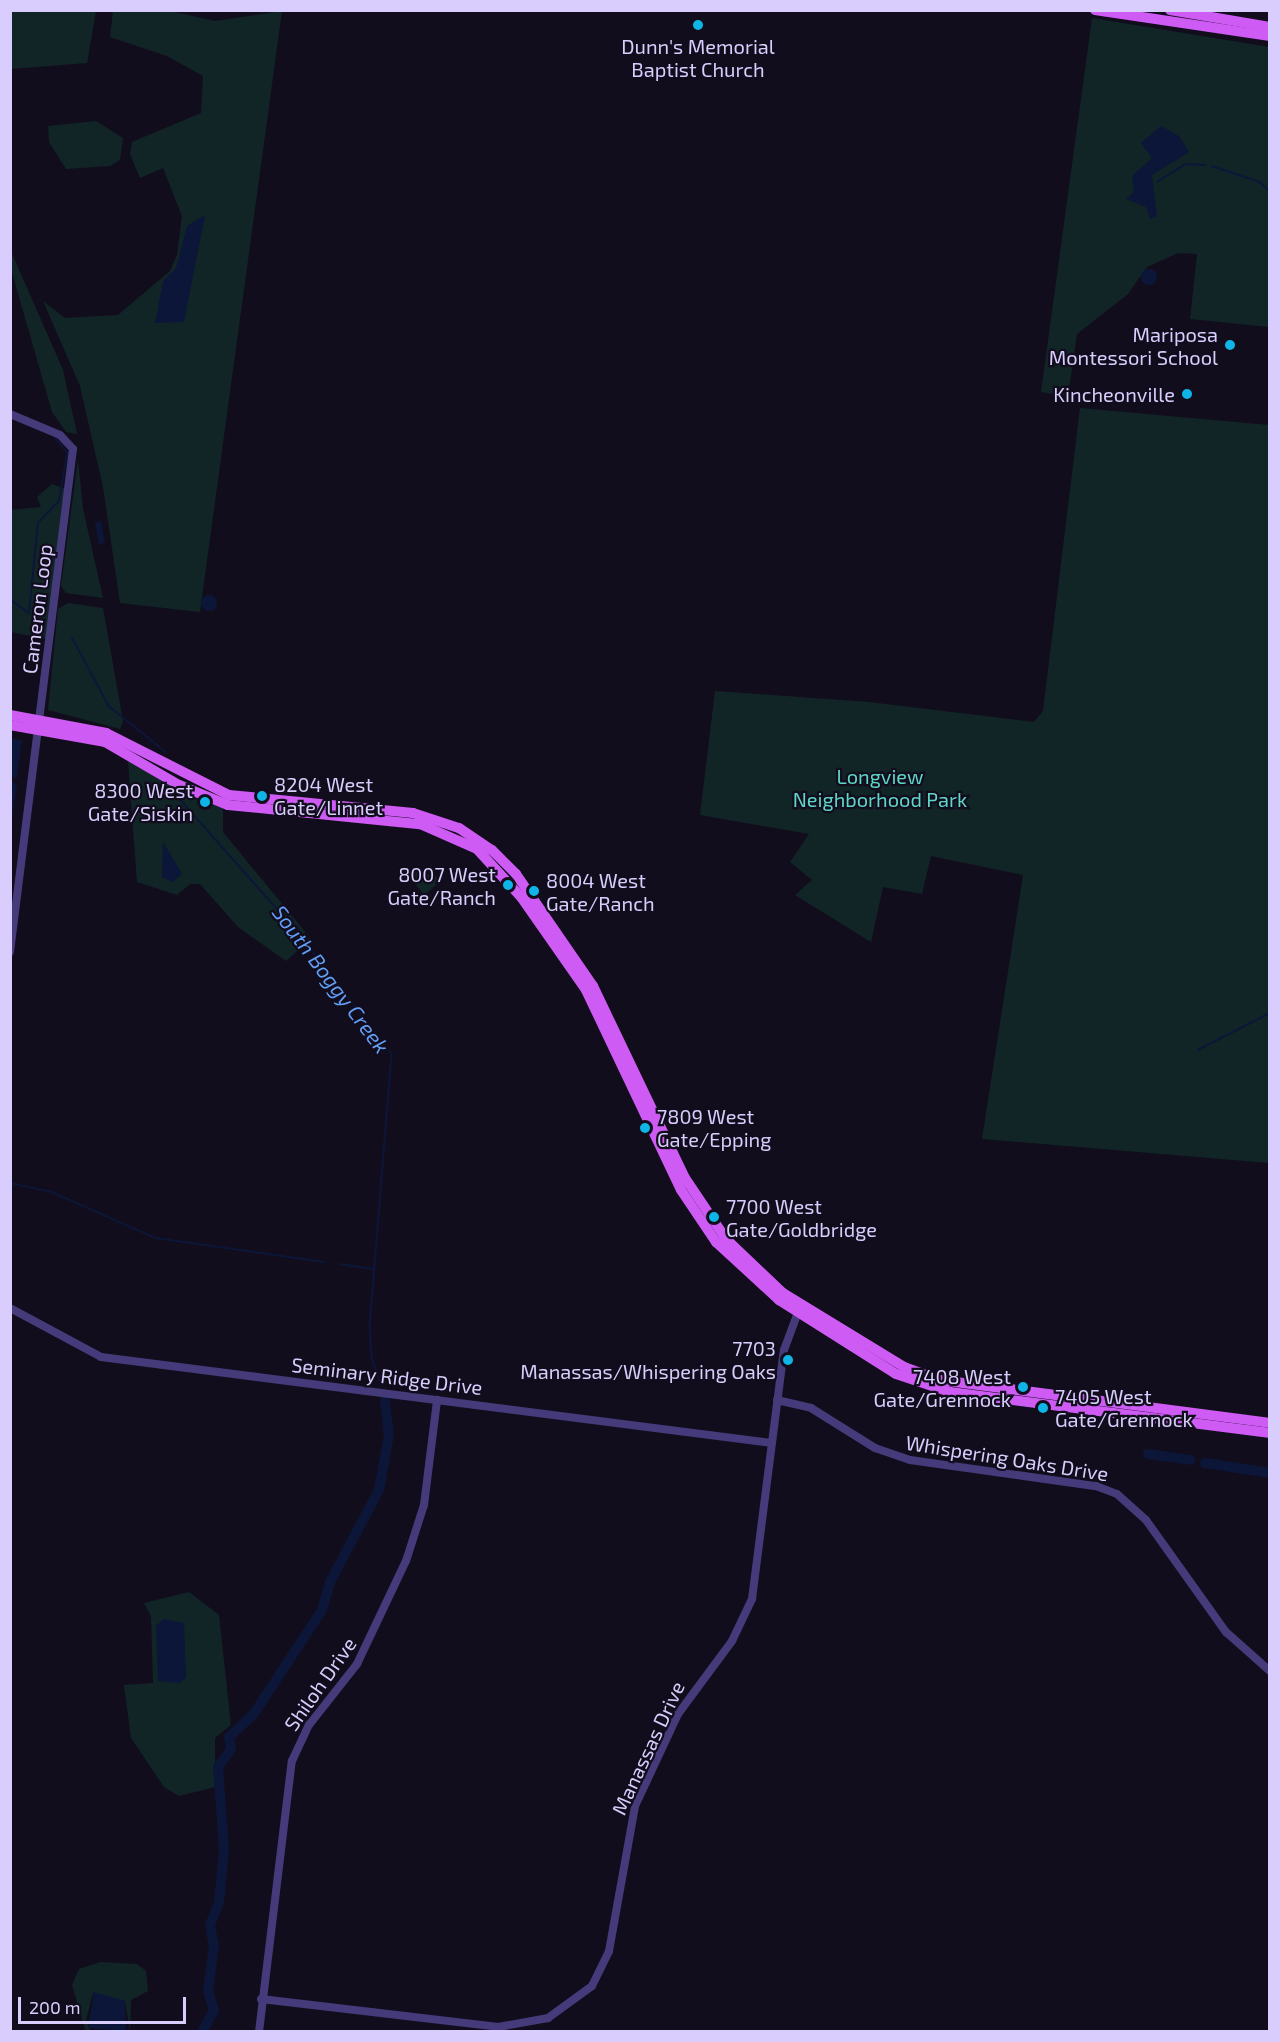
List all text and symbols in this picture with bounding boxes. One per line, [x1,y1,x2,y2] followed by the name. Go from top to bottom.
[691,18,705,32] marker: Dunn's Memorial Baptist Church
[621,35,775,82] place label: Dunn's Memorial Baptist Church
[1049,322,1218,369] place label: Mariposa Montessori School
[1223,338,1237,352] marker: Mariposa Montessori School
[1053,382,1175,406] place label: Kincheonville
[1180,387,1194,401] marker: Kincheonville
[17,543,57,675] street label: Cameron Loop
[793,765,967,812] park label: Longview Neighborhood Park
[274,772,383,819] place label: 8204 West Gate/Linnet
[88,778,193,825] place label: 8300 West Gate/Siskin
[255,789,269,803] marker: 8204 West Gate/Linnet
[198,795,212,809] marker: 8300 West Gate/Siskin
[387,862,496,909] place label: 8007 West Gate/Ranch
[546,868,655,915] place label: 8004 West Gate/Ranch
[501,878,515,892] marker: 8007 West Gate/Ranch
[527,884,541,898] marker: 8004 West Gate/Ranch
[267,900,395,1058] water label: South Boggy Creek
[657,1104,771,1151] place label: 7809 West Gate/Epping
[638,1121,652,1135] marker: 7809 West Gate/Epping
[726,1194,877,1241] place label: 7700 West Gate/Goldbridge
[707,1210,721,1224] marker: 7700 West Gate/Goldbridge
[520,1336,776,1383] place label: 7703 Manassas/Whispering Oaks
[290,1352,484,1400] street label: Seminary Ridge Drive
[781,1353,795,1367] marker: 7703 Manassas/Whispering Oaks
[873,1364,1011,1411] place label: 7408 West Gate/Grennock
[1016,1380,1030,1394] marker: 7408 West Gate/Grennock
[1055,1384,1193,1431] place label: 7405 West Gate/Grennock
[1036,1401,1050,1415] marker: 7405 West Gate/Grennock
[904,1430,1110,1486] street label: Whispering Oaks Drive
[279,1633,361,1735] street label: Shiloh Drive
[607,1677,689,1819] street label: Manassas Drive
[21,1985,189,2023] scale bar
[29,1996,81,2018] text: 200 m

